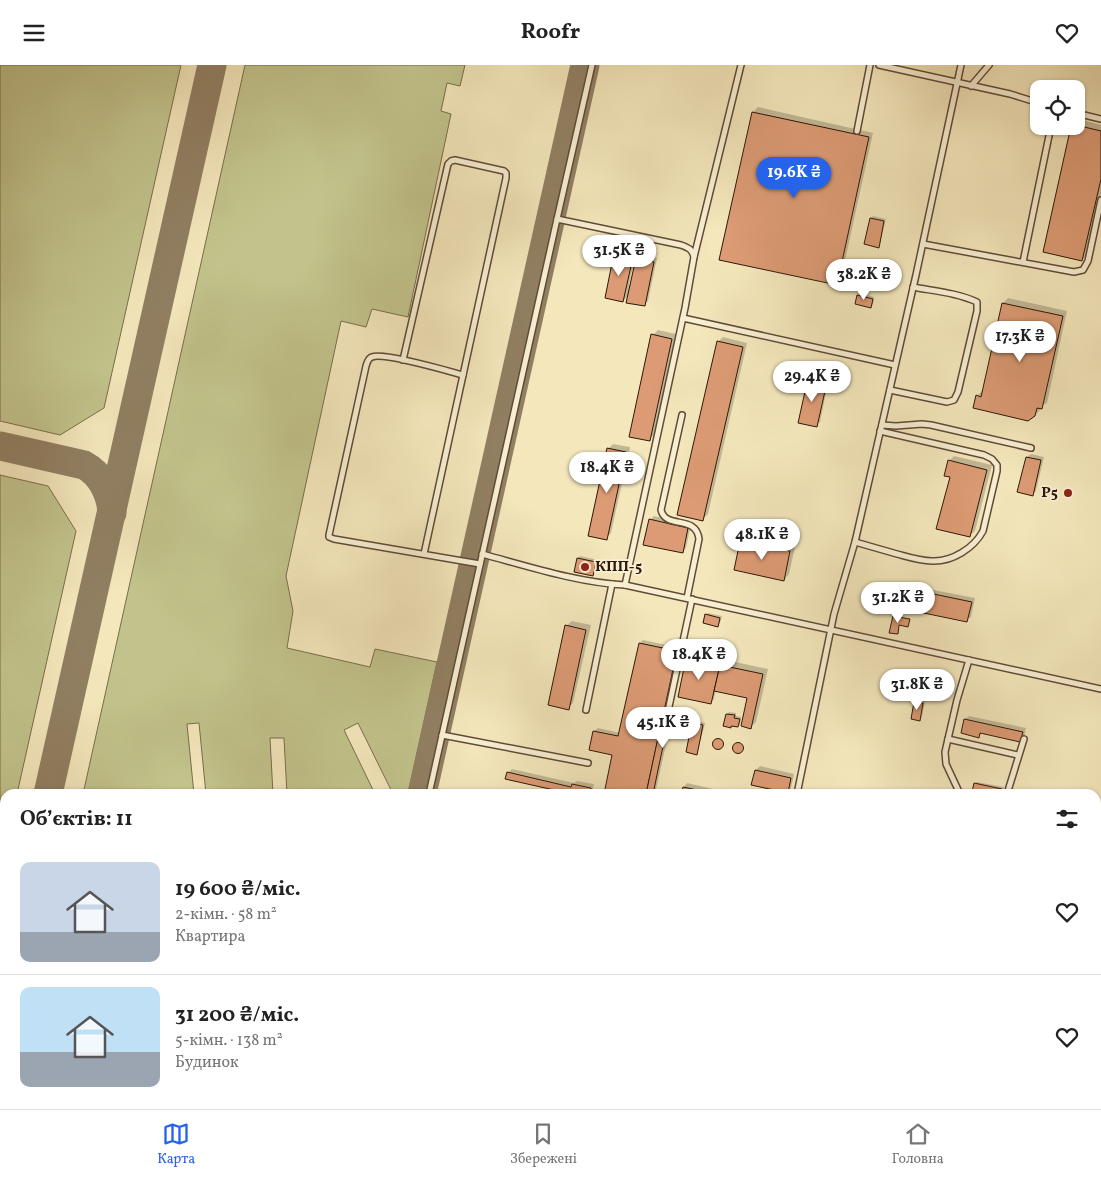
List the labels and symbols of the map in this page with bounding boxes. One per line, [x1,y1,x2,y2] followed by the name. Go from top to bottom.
[748,157,840,199] pin: 19.6K ₴
[573,235,665,277] pin: 31.5K ₴
[818,259,910,301] pin: 38.2K ₴
[974,321,1066,363] pin: 17.3K ₴
[766,361,858,403] pin: 29.4K ₴
[561,451,653,494] pin: 18.4K ₴
[1041,483,1058,504] place label: P5
[1062,487,1074,499] marker: P5
[716,519,808,561] pin: 48.1K ₴
[595,557,642,578] place label: КПП-5
[579,561,591,573] marker: КПП-5
[852,581,944,624] pin: 31.2K ₴
[653,639,745,681] pin: 18.4K ₴
[871,669,963,711] pin: 31.8K ₴
[617,707,709,749] pin: 45.1K ₴

